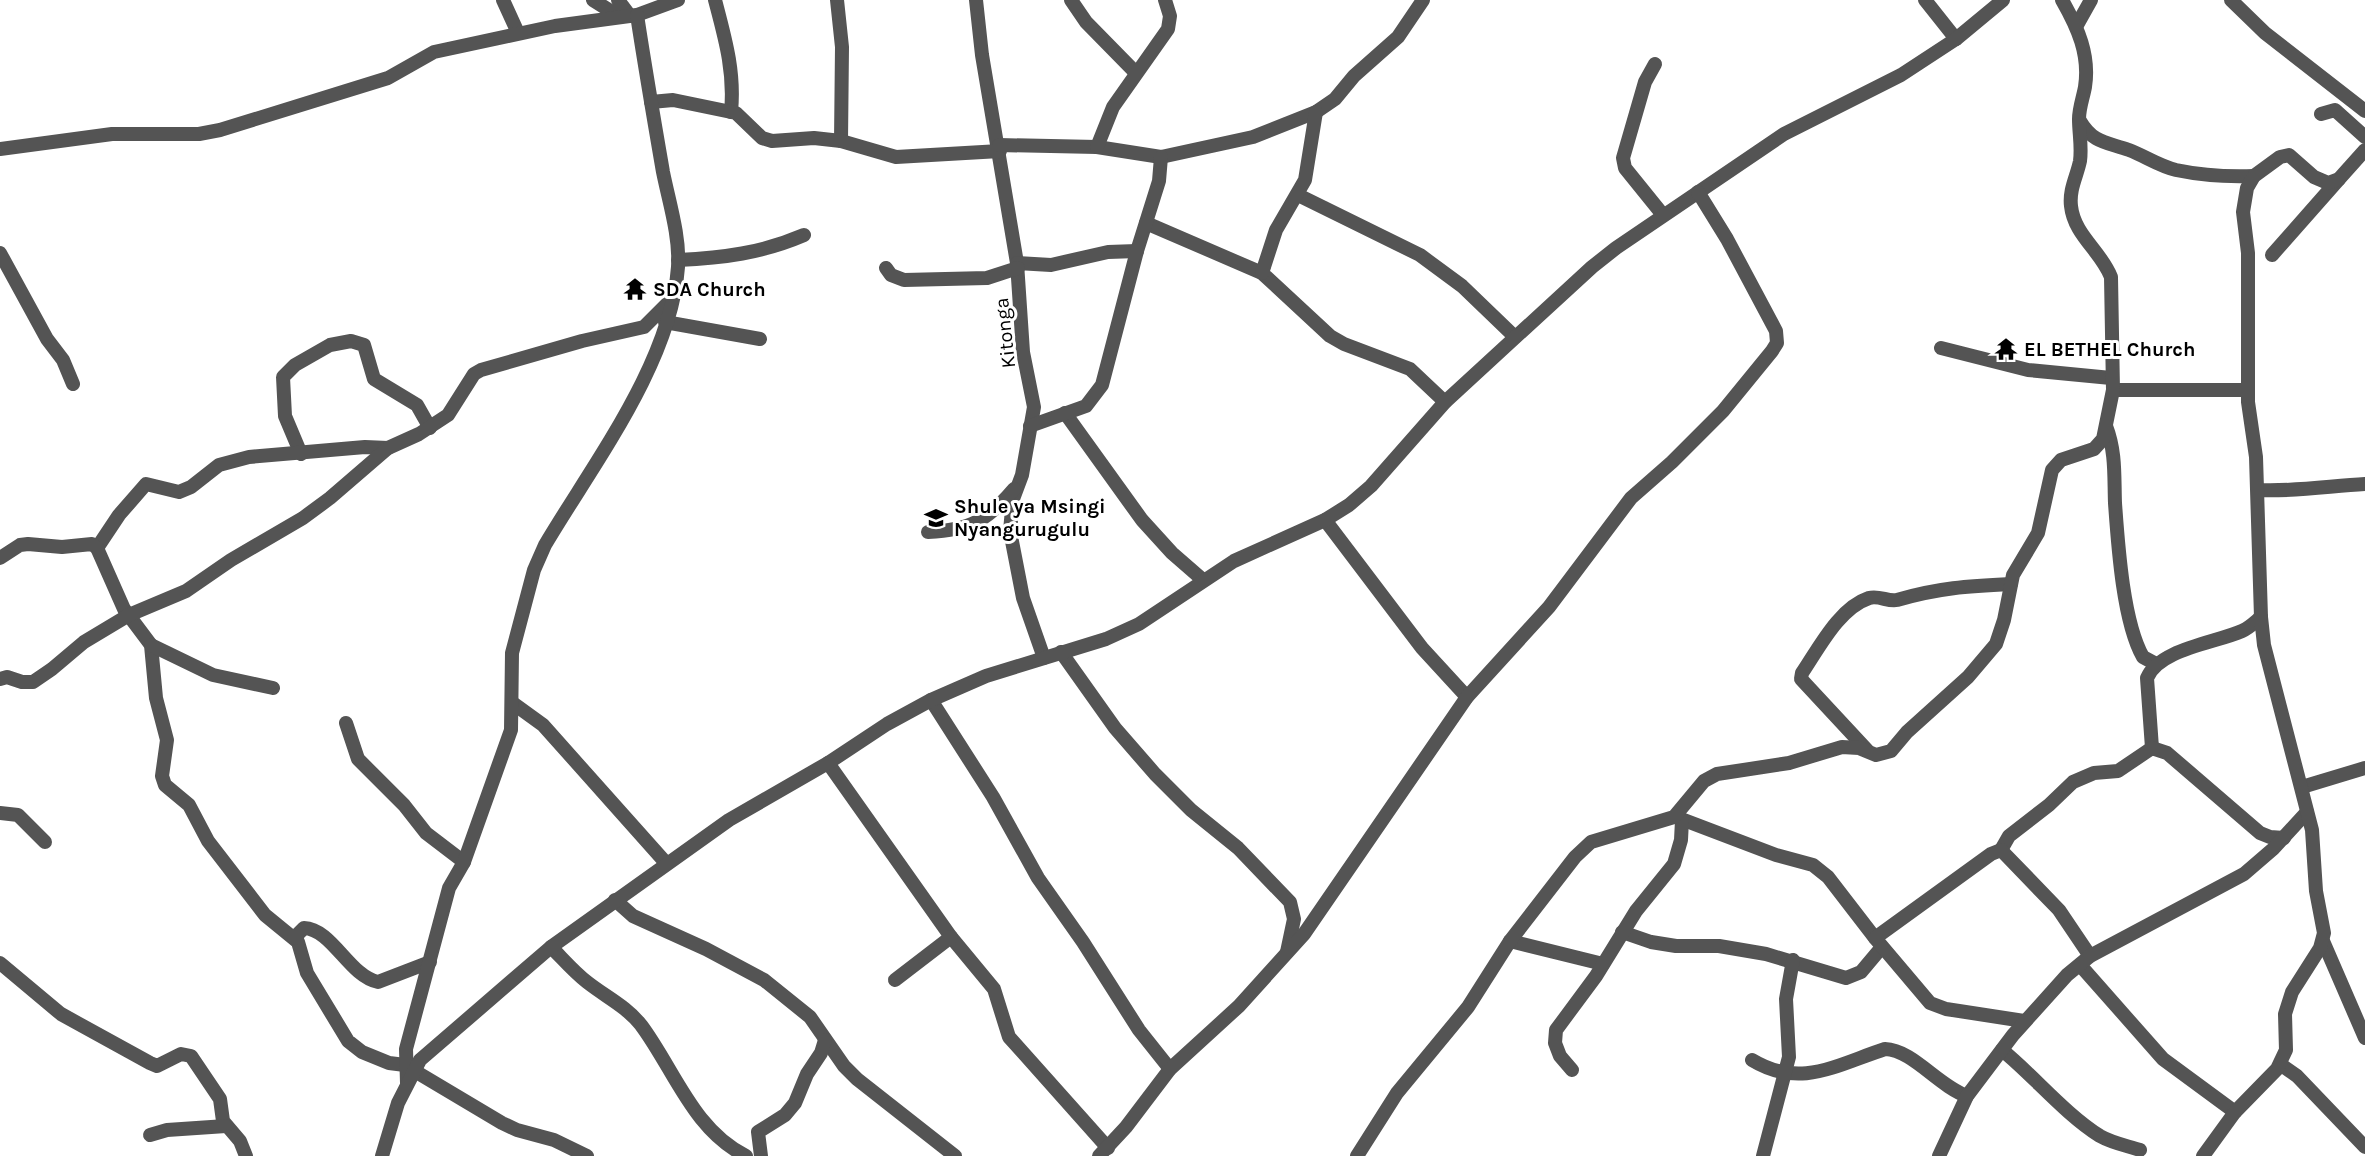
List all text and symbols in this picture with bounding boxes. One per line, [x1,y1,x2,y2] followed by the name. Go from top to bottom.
[622,276,648,302] temple icon: SDA Church
[653,278,766,301] place label: SDA Church
[990,297,1020,369] street label: Kitonga
[1993,336,2019,362] temple icon: EL BETHEL Church
[2024,338,2195,361] place label: EL BETHEL Church
[954,495,1106,541] place label: Shule ya Msingi Nyangurugulu
[923,505,949,531] school or university icon: Shule ya Msingi Nyangurugulu

